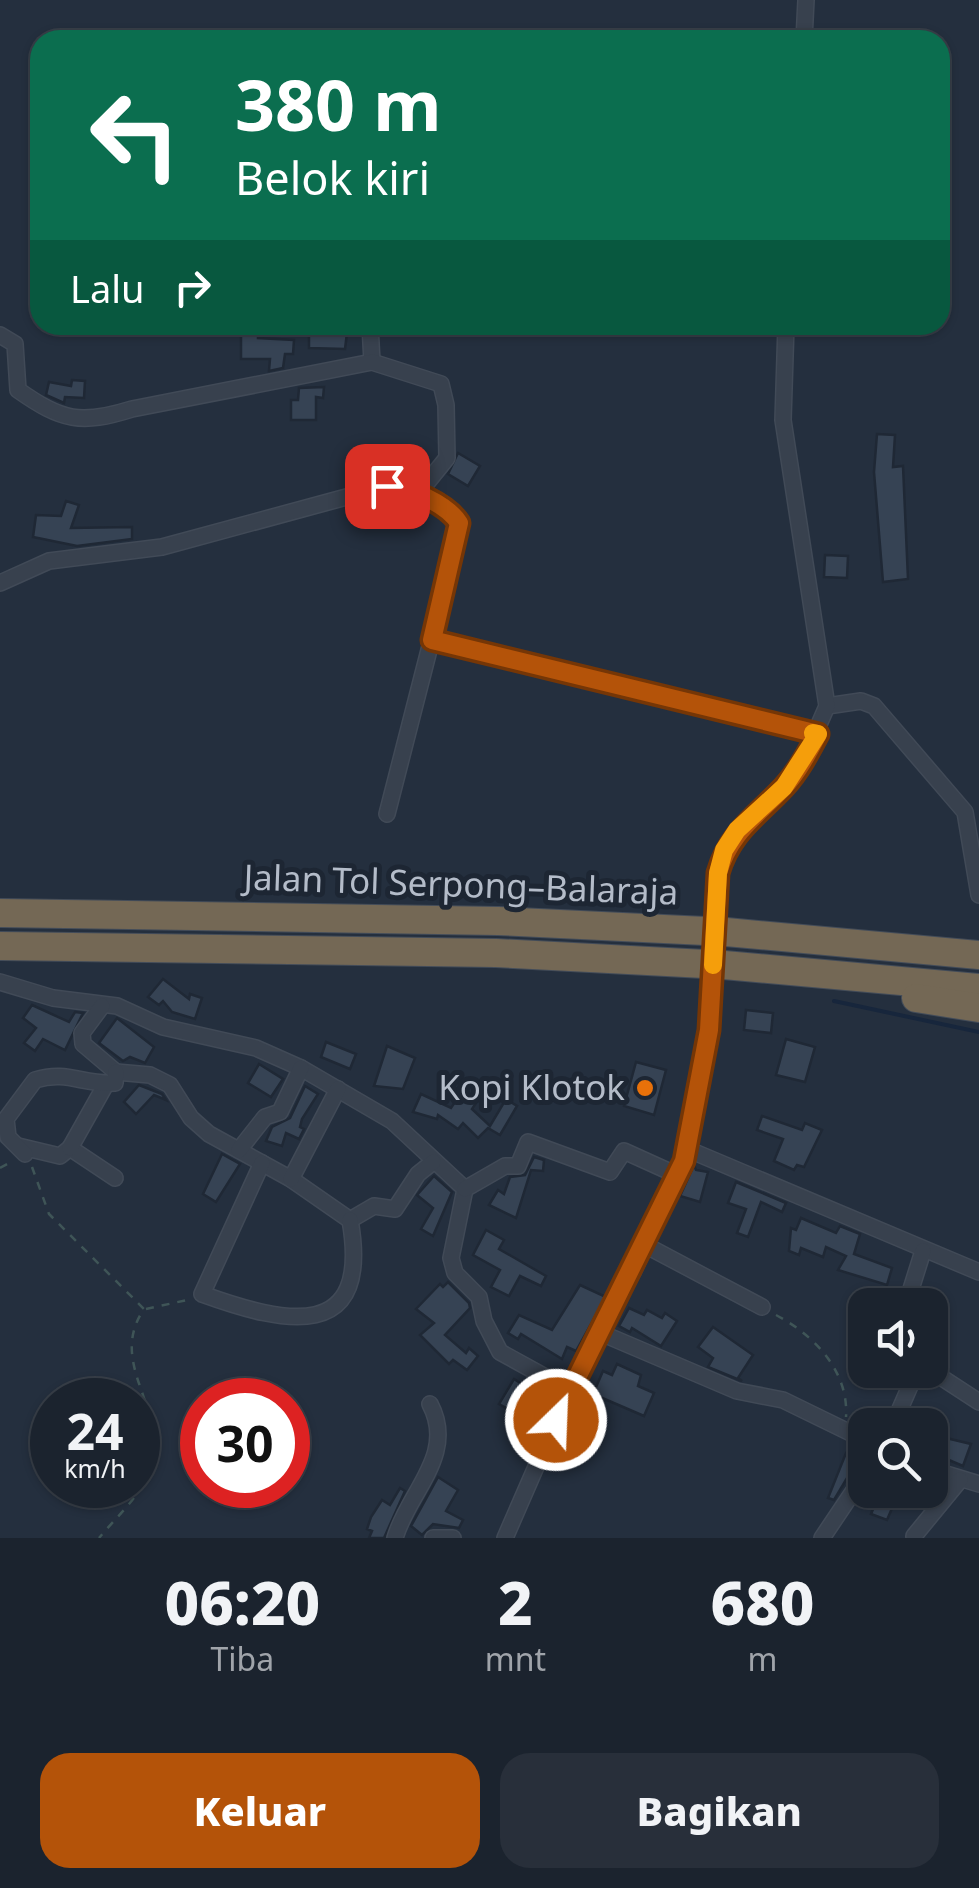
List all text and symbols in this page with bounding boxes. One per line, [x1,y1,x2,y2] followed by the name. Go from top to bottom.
[235,56,442,152] text: 380 m
[70,70,200,200] icon: left
[235,147,430,208] text: Belok kiri
[165,260,220,315] icon: right
[70,262,145,314] text: Lalu
[345,444,430,529] pin
[360,459,415,514] icon: arrive
[240,852,679,915] street label: Jalan Tol Serpong–Balaraja
[438,1063,625,1110] place label: Kopi Klotok
[634,1077,656,1099] marker: Kopi Klotok
[848,1288,948,1508] map controls
[848,1288,948,1388] button: sound
[504,1368,608,1472] position arrow
[180,1378,310,1508] speed limit sign: 30
[66,1397,124,1465] text: 24
[848,1408,948,1508] button: search
[64,1451,126,1485] text: km/h
[164,1561,320,1643] text: 06:20
[498,1561,533,1643] text: 2
[710,1561,815,1643] text: 680
[211,1637,274,1680] text: Tiba
[485,1637,546,1680] text: mnt
[748,1637,777,1680] text: m
[40,1753,480,1868] button: Keluar
[500,1753,939,1868] button: Bagikan

